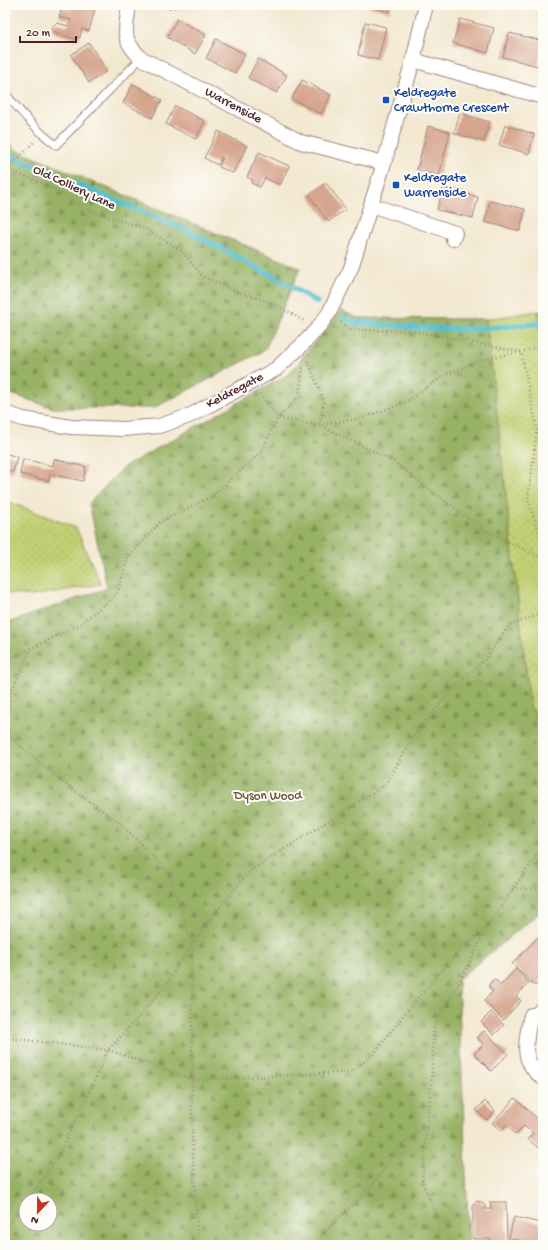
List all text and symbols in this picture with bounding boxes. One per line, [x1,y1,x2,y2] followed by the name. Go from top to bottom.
[20,18,76,44] scale bar
[26,27,51,41] text: 20 m
[202,85,264,127] street label: Warrenside
[394,86,510,116] place label: Keldregate Crawthorne Crescent
[381,95,391,105] marker: Keldregate Crawthorne Crescent
[30,162,118,214] street label: Old Colliery Lane
[404,171,467,201] place label: Keldregate Warrenside
[391,180,401,190] marker: Keldregate Warrenside
[204,370,266,412] street label: Keldregate
[233,789,303,804] park label: Dyson Wood
[18,1192,58,1232] north arrow
[29,1213,41,1226] text: N

